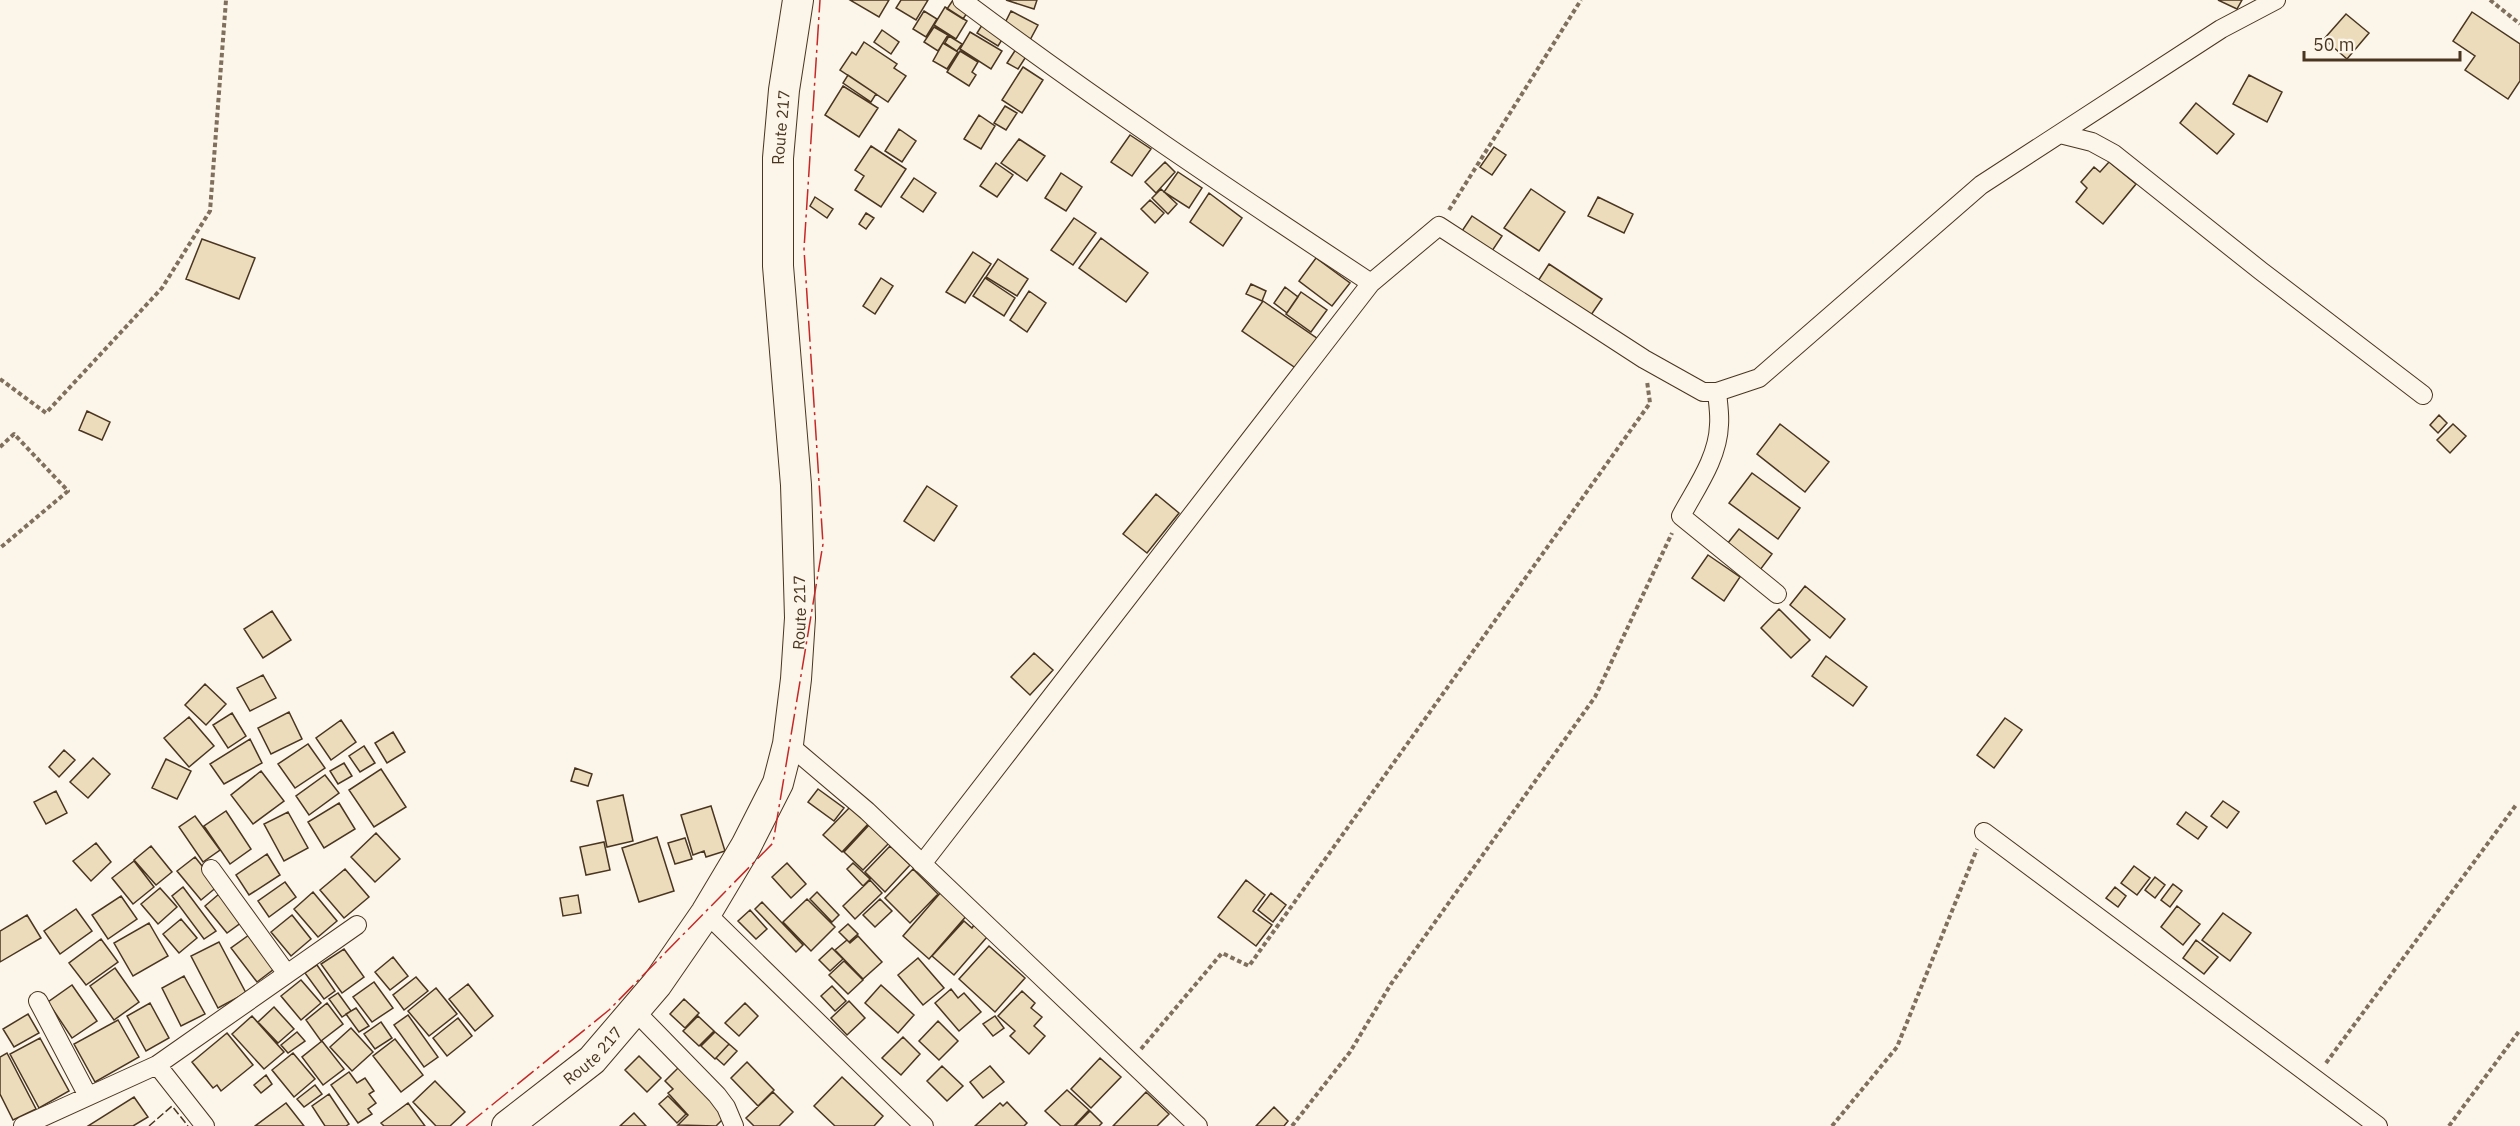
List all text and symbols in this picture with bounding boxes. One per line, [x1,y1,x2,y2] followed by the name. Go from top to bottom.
[2304,24,2460,62] scale bar
[2313,33,2355,56] text: 50 m
[768,89,794,165] street label: Route 217
[788,575,810,651] street label: Route 217
[559,1022,626,1089] street label: Route 217

